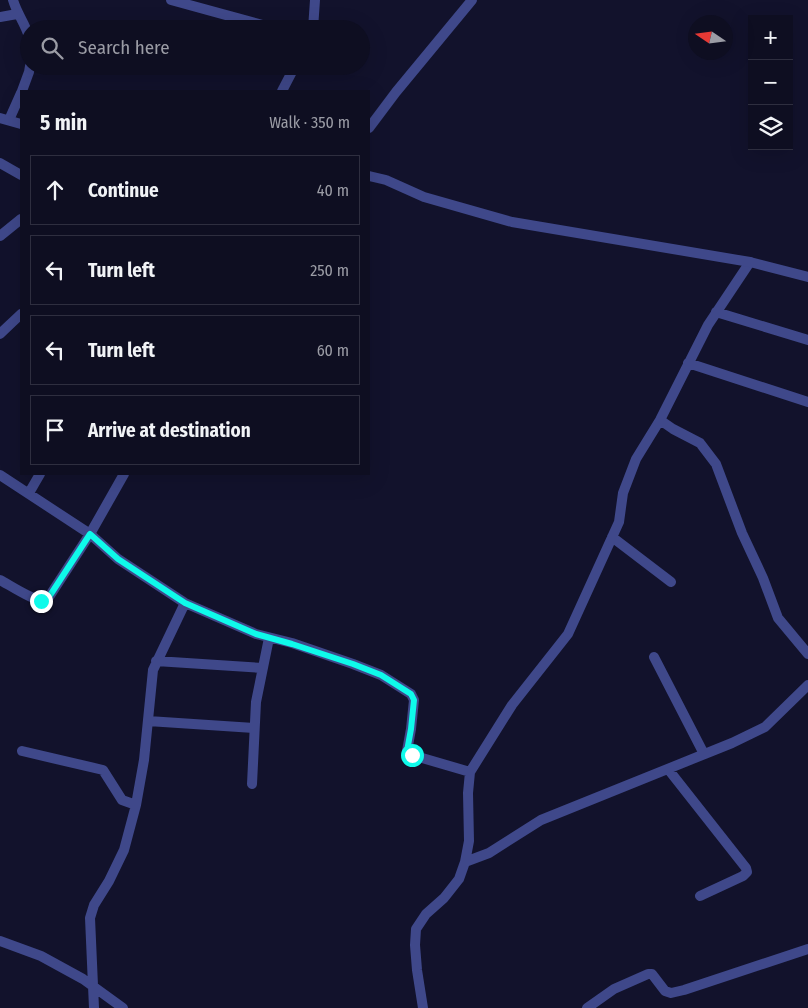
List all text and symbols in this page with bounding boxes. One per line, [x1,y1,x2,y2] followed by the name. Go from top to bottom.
[688,15,733,60] north arrow
[748,15,793,150] map controls
[748,15,793,60] button: +
[20,20,370,75] search box
[38,34,66,62] icon: search
[78,36,170,59] text: Search here
[748,60,793,105] button: −
[748,105,793,150] button: layers
[40,110,87,136] text: 5 min
[269,113,350,132] text: Walk · 350 m
[41,176,69,204] icon: ahead
[88,179,159,202] text: Continue
[317,181,349,200] text: 40 m
[41,256,69,284] icon: left
[88,259,155,282] text: Turn left
[310,261,349,280] text: 250 m
[41,336,69,364] icon: left
[88,339,155,362] text: Turn left
[317,341,349,360] text: 60 m
[41,416,69,444] icon: arrive
[88,419,251,442] text: Arrive at destination
[30,590,53,613] route end
[401,744,424,767] route start

